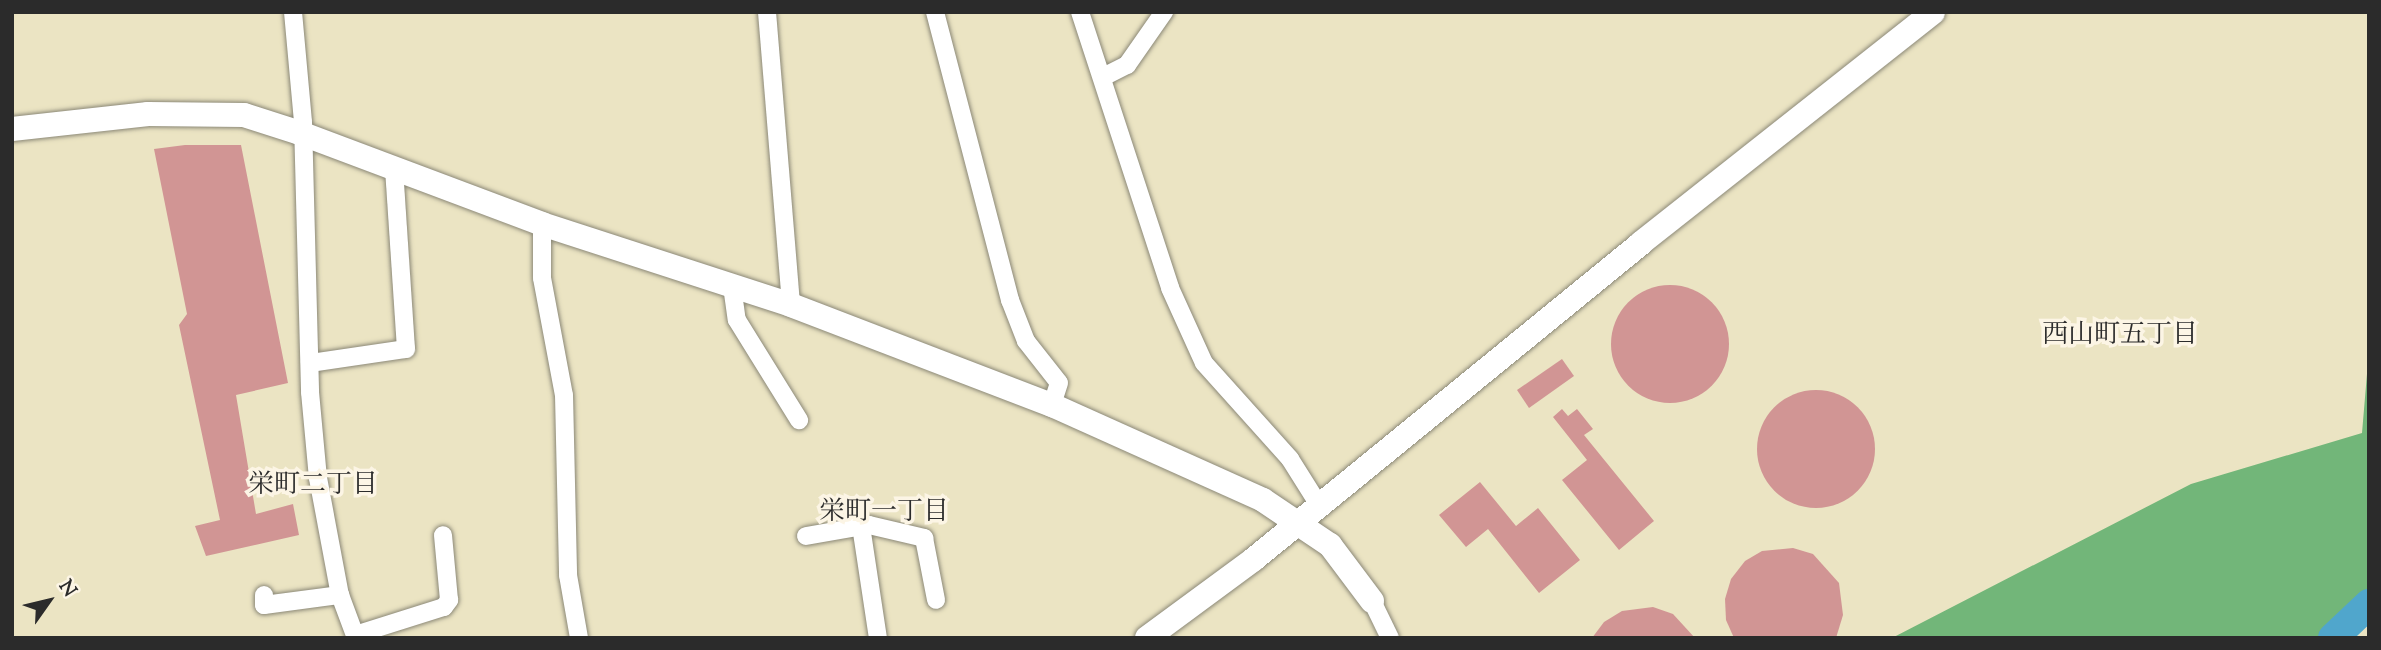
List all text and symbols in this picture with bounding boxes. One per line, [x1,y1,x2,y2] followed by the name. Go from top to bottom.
[2042,320,2198,352] district label: 西山町五丁目
[248,470,378,502] district label: 栄町二丁目
[819,497,949,529] district label: 栄町一丁目
[14,566,84,636] north arrow
[51,575,82,603] text: N

